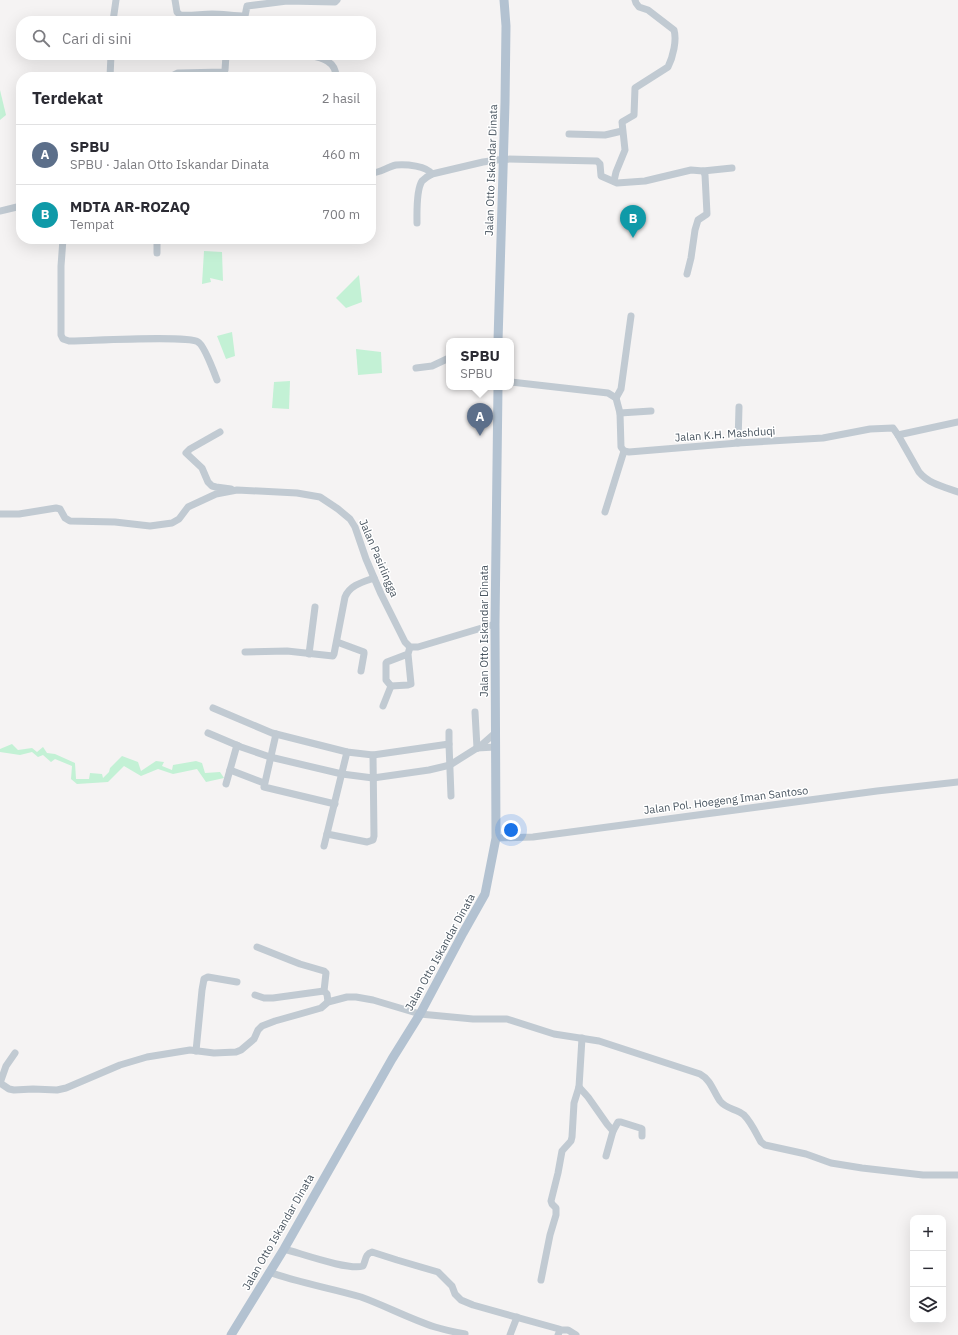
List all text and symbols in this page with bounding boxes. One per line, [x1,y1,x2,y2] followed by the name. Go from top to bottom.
[16,16,376,60] search box
[30,27,52,49] icon: search
[62,29,131,48] text: Cari di sini
[32,87,103,109] text: Terdekat
[322,90,360,107] text: 2 hasil
[482,104,500,236] street label: Jalan Otto Iskandar Dinata
[70,137,110,156] text: SPBU
[41,146,49,163] text: A
[322,146,360,163] text: 460 m
[70,156,269,173] text: SPBU · Jalan Otto Iskandar Dinata
[70,197,190,216] text: MDTA AR-ROZAQ
[620,205,646,238] pin: B
[41,206,49,223] text: B
[322,206,360,223] text: 700 m
[70,216,114,233] text: Tempat
[446,338,514,390] popup
[460,346,500,365] text: SPBU
[460,365,493,382] text: SPBU
[467,403,493,436] pin: A
[674,424,776,444] street label: Jalan K.H. Mashduqi
[356,517,402,599] street label: Jalan Pasirlingga
[477,565,491,697] street label: Jalan Otto Iskandar Dinata
[643,783,809,817] street label: Jalan Pol. Hoegeng Iman Santoso
[501,820,521,840] your location
[402,891,478,1013] street label: Jalan Otto Iskandar Dinata
[239,1171,317,1293] street label: Jalan Otto Iskandar Dinata
[910,1215,946,1323] map controls
[910,1215,946,1251] button: +
[910,1251,946,1287] button: −
[910,1287,946,1323] button: layers

